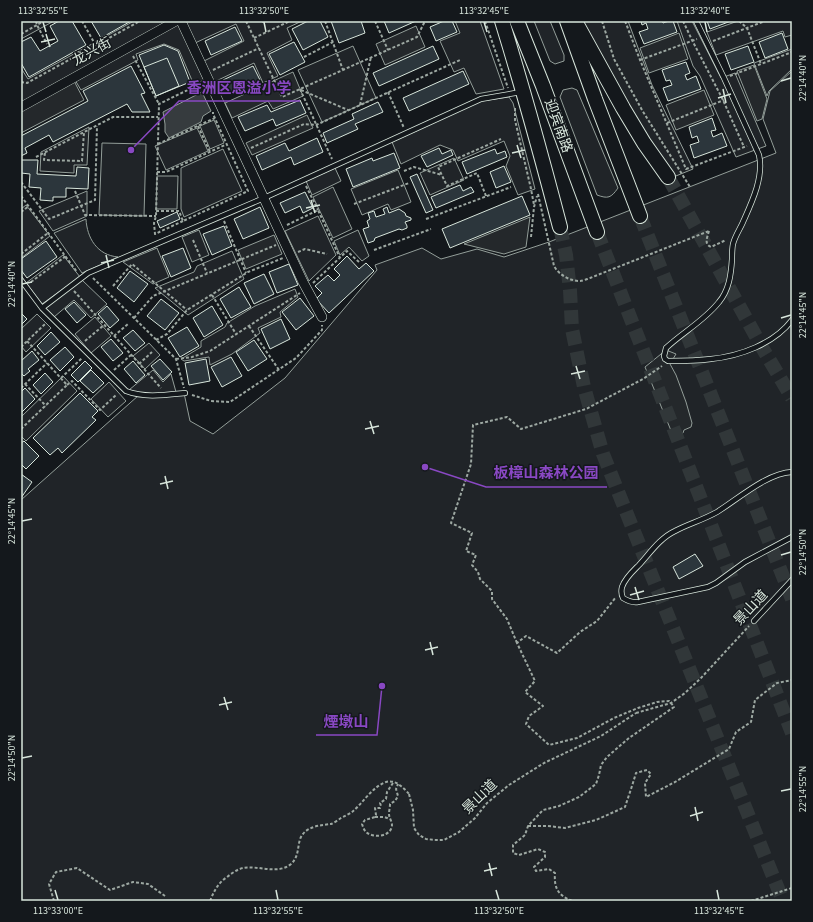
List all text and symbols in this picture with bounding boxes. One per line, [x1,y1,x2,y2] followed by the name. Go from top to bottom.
[18,4,68,18] text: 113°32'55"E
[239,4,289,18] text: 113°32'50"E
[459,4,509,18] text: 113°32'45"E
[680,4,730,18] text: 113°32'40"E
[69,33,115,71] street label: 龙兴街
[796,55,810,101] text: 22°14'40"N
[179,74,300,101] callout: 香洲区恩溢小学
[186,78,292,99] text: 香洲区恩溢小学
[539,96,577,156] street label: 迎宾南路
[5,261,19,307] text: 22°14'40"N
[796,292,810,338] text: 22°14'45"N
[486,460,607,487] callout: 板樟山森林公园
[493,463,599,484] text: 板樟山森林公园
[5,498,19,544] text: 22°14'45"N
[796,529,810,575] text: 22°14'50"N
[729,586,773,630] street label: 景山道
[316,708,377,735] callout: 煙墩山
[323,712,369,733] text: 煙墩山
[5,735,19,781] text: 22°14'50"N
[796,766,810,812] text: 22°14'55"N
[458,775,502,819] street label: 景山道
[33,904,83,918] text: 113°33'00"E
[253,904,303,918] text: 113°32'55"E
[474,904,524,918] text: 113°32'50"E
[694,904,744,918] text: 113°32'45"E

